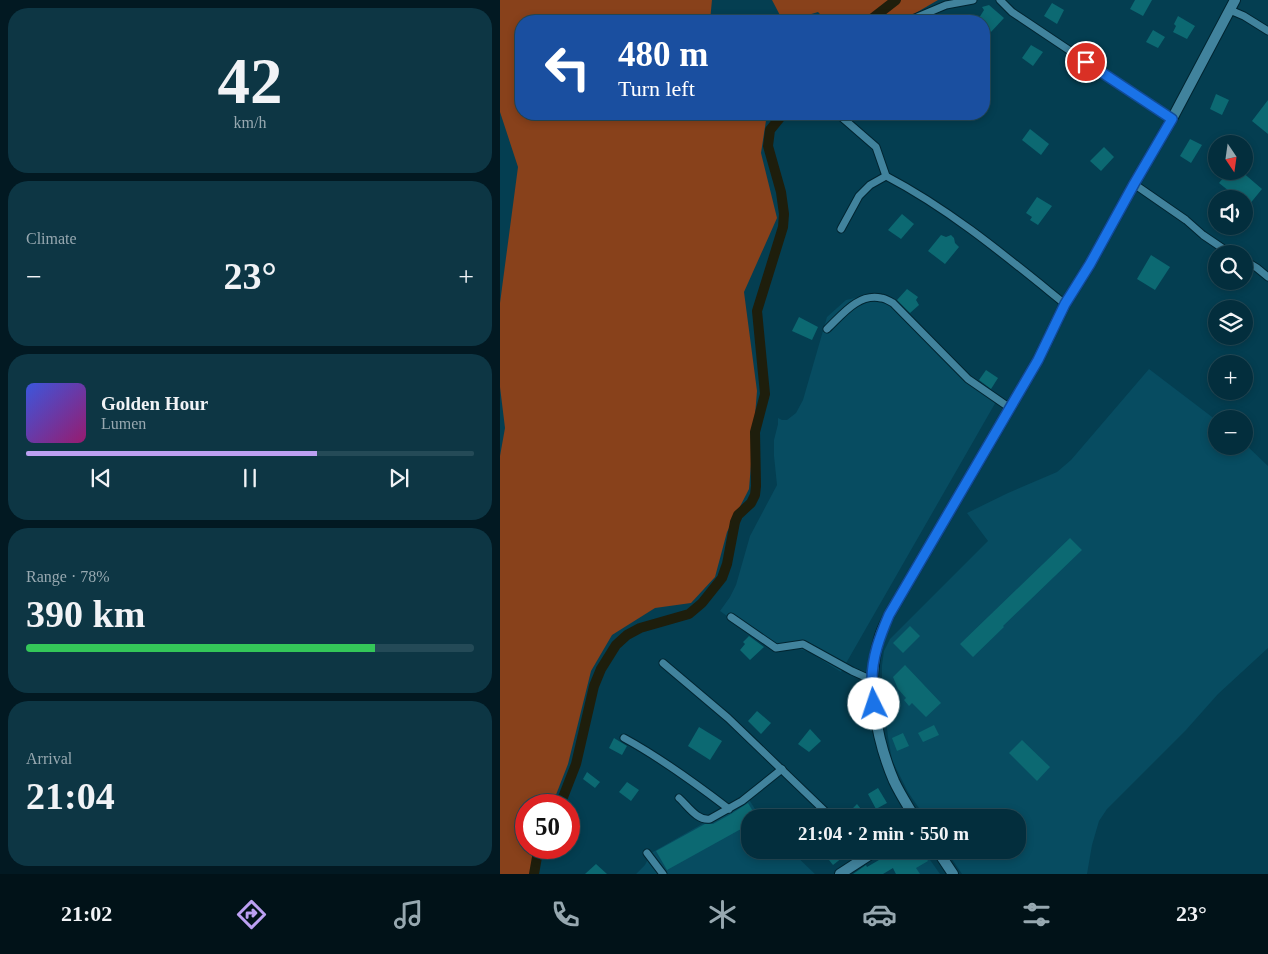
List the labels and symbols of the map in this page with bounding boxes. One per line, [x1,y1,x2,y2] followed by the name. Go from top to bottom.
[1065,41,1107,83] pin
[1208,135,1252,180] north arrow
[847,677,899,729] position arrow
[515,794,580,859] speed limit sign: 50

